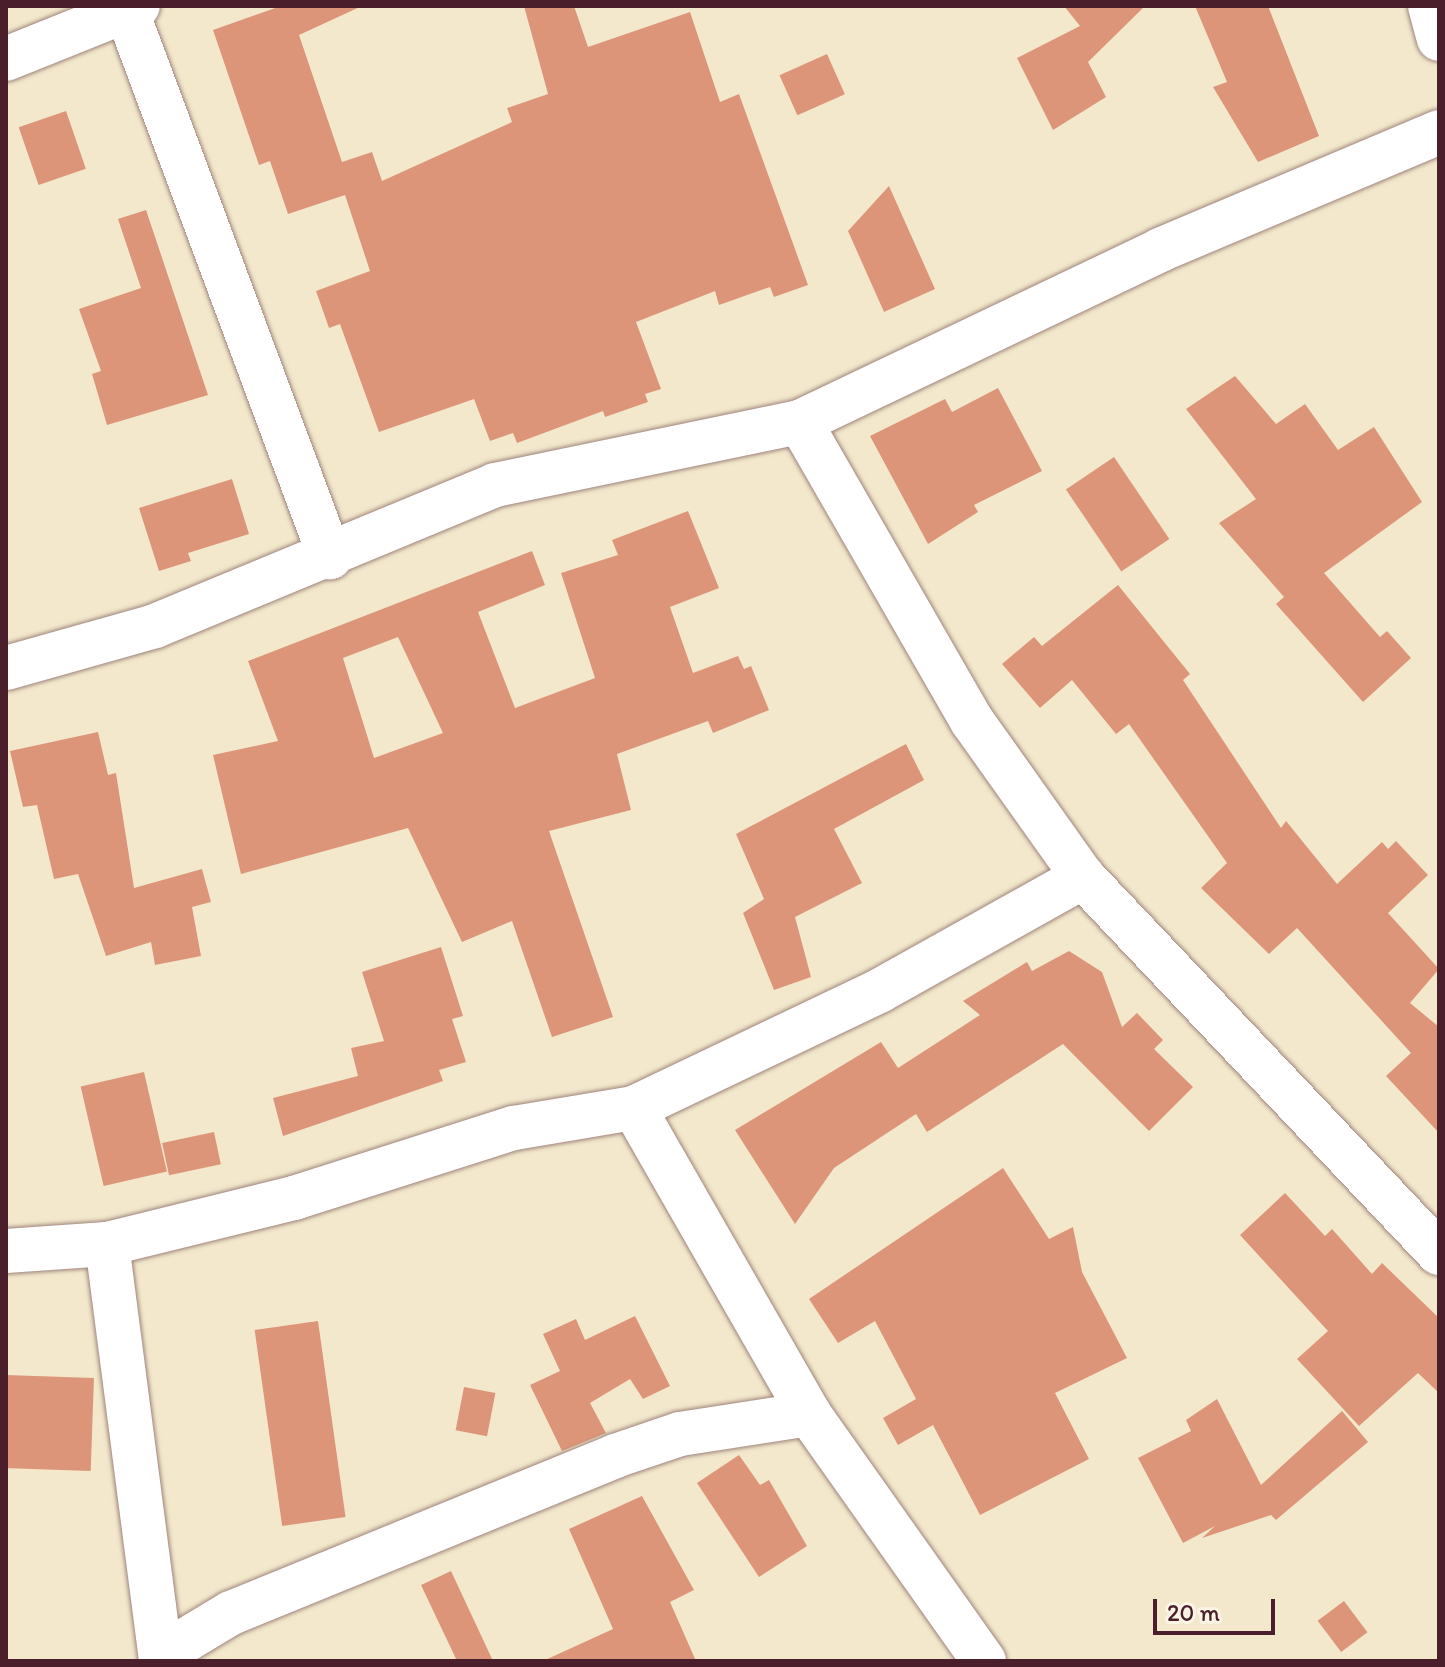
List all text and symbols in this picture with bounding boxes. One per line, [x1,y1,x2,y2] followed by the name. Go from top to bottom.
[1157,1583,1279,1633] scale bar
[1167,1598,1220,1627] text: 20 m

